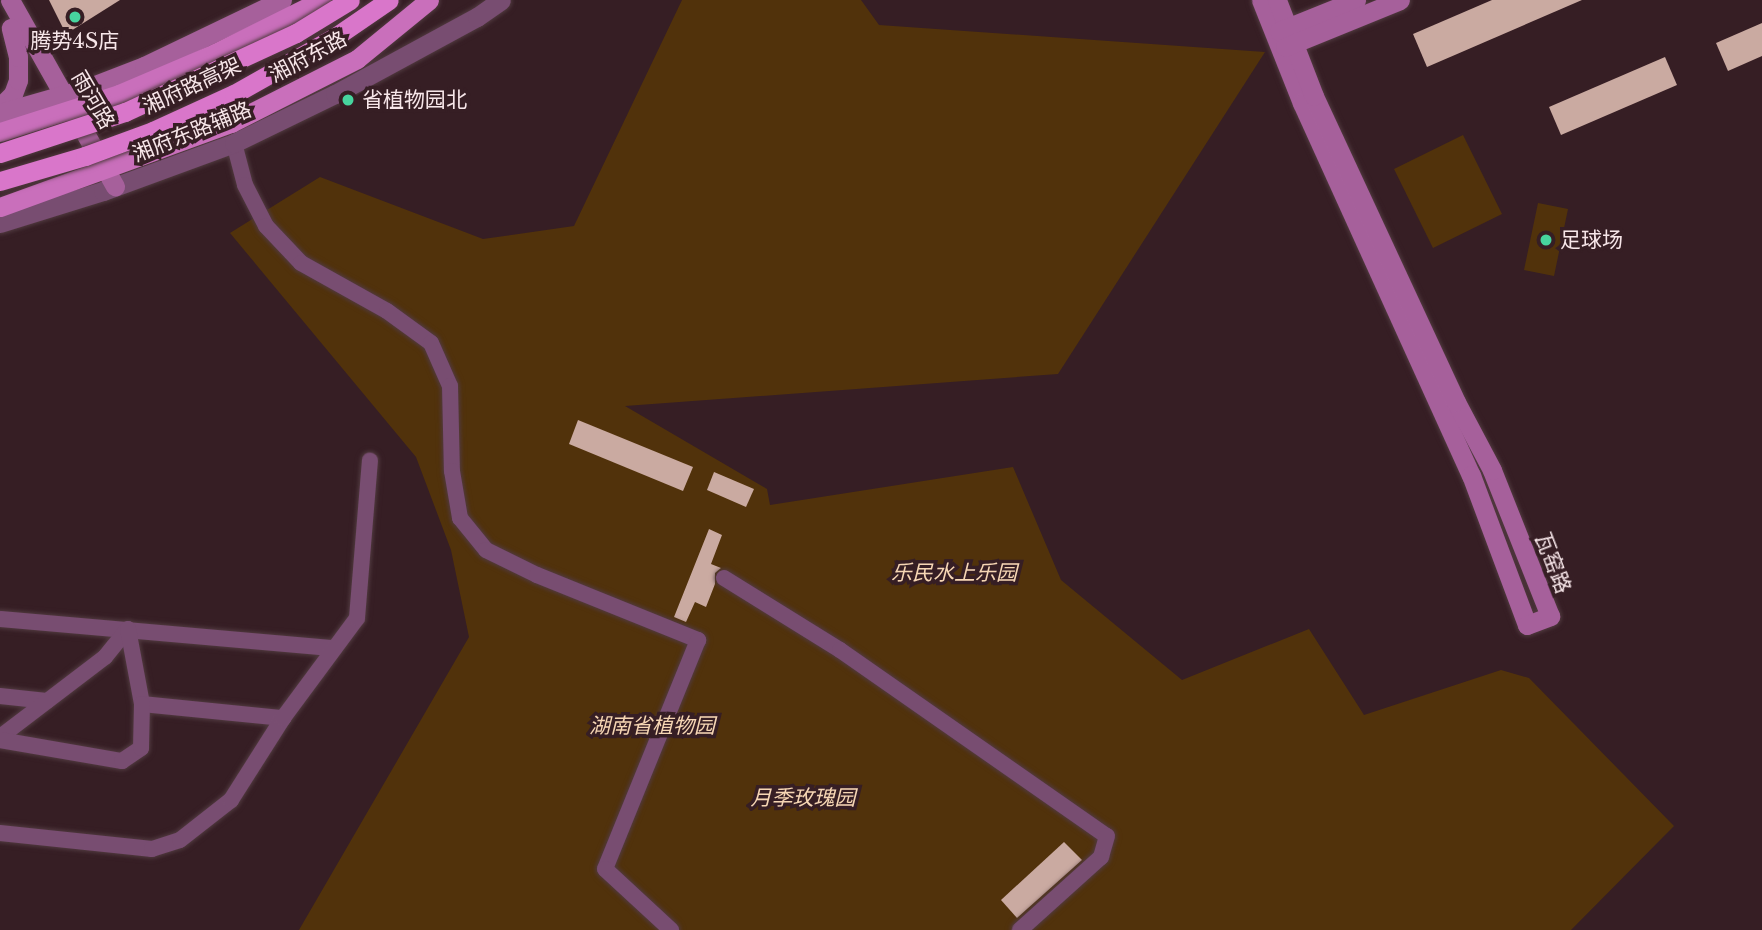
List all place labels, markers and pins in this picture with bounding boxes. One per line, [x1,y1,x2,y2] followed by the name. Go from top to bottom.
[67,9,83,25] marker: 腾势4S店
[31,28,119,54] place label: 腾势4S店
[362,87,467,113] place label: 省植物园北
[340,92,356,108] marker: 省植物园北
[1560,227,1623,253] place label: 足球场
[1538,232,1554,248] marker: 足球场

